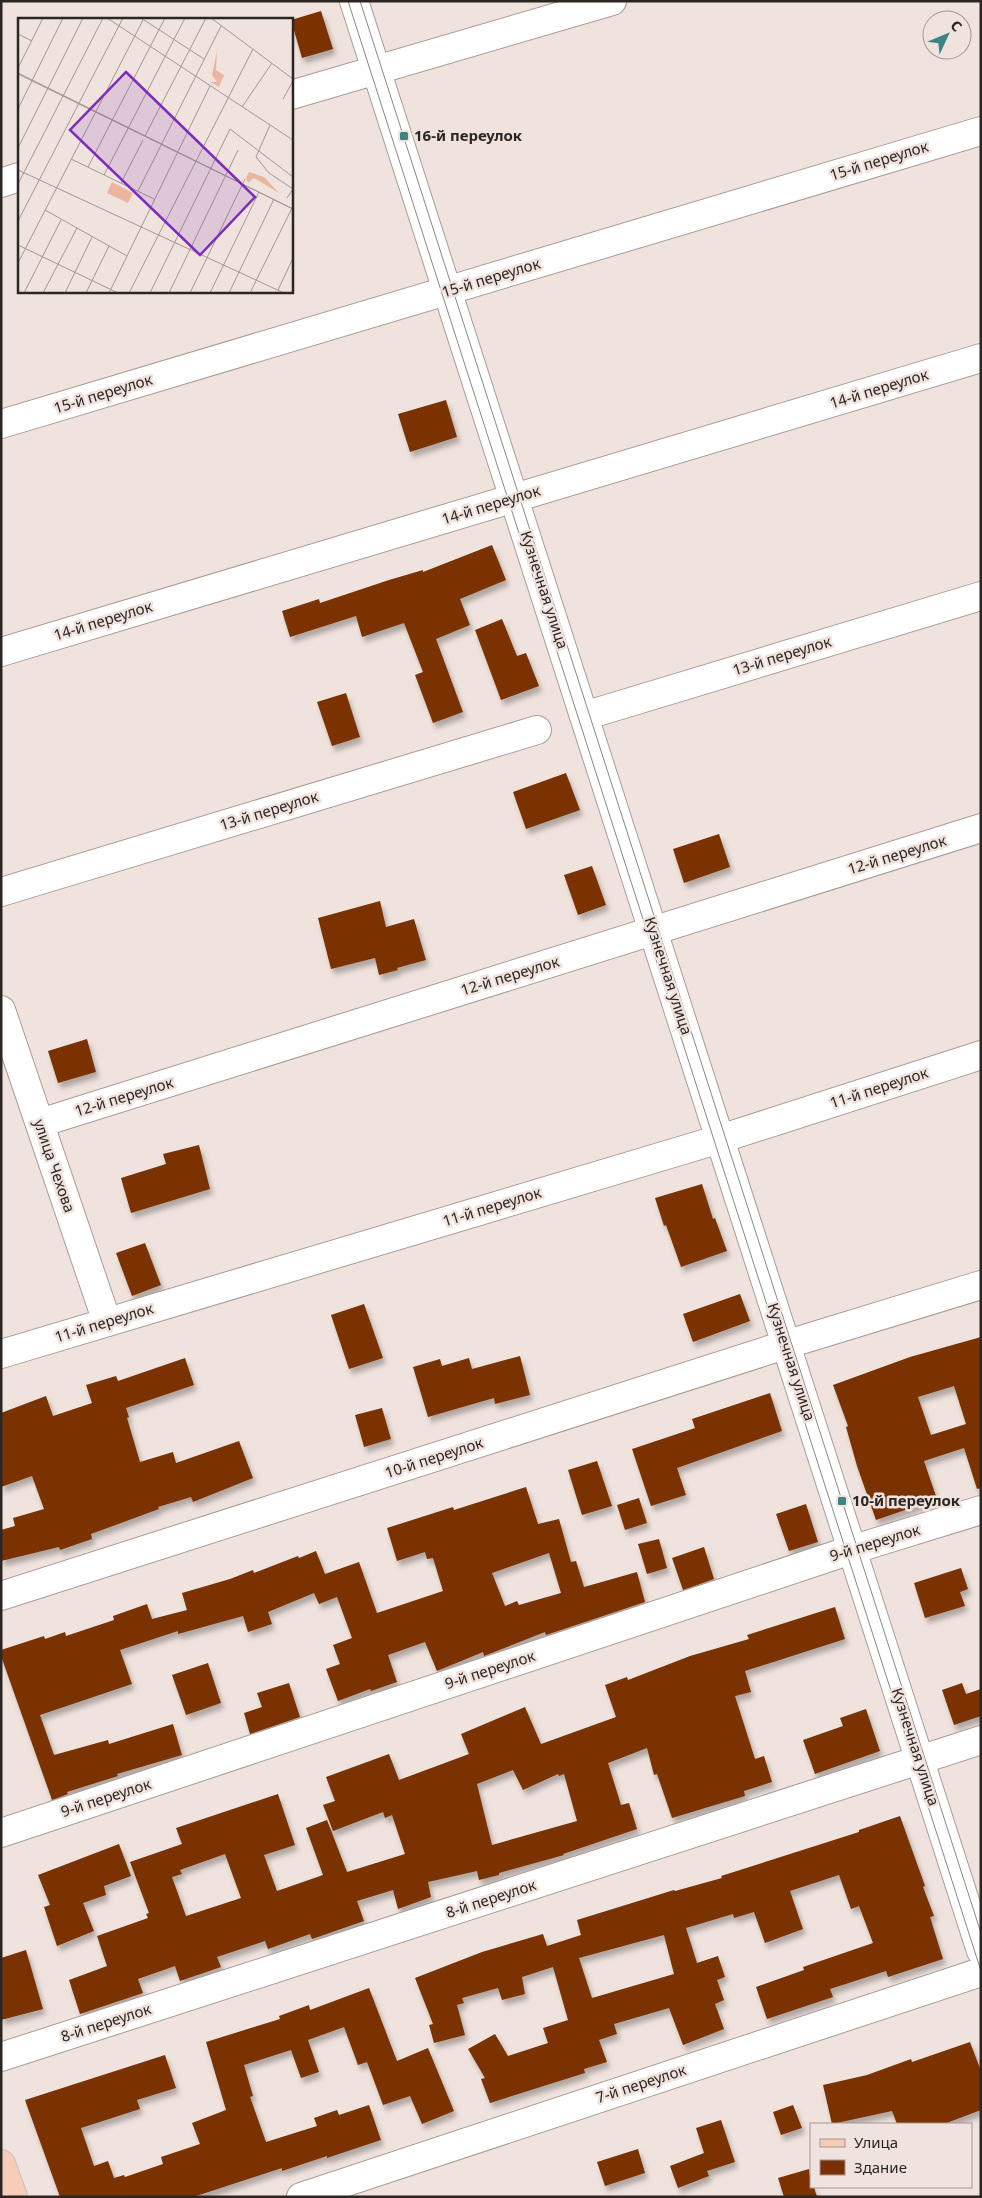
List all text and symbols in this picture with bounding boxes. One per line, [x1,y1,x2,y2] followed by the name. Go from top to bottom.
[922,10,972,60] north arrow
[947,16,967,35] text: С
[18,18,292,292] inset map
[414,125,523,145] place label: 16-й переулок
[398,130,410,142] marker: 16-й переулок
[827,136,930,185] street label: 15-й переулок
[439,253,542,302] street label: 15-й переулок
[827,364,930,413] street label: 14-й переулок
[51,369,154,418] street label: 15-й переулок
[439,480,542,529] street label: 14-й переулок
[516,528,573,651] street label: Кузнечная улица
[51,596,154,645] street label: 14-й переулок
[730,631,833,680] street label: 13-й переулок
[217,786,320,835] street label: 13-й переулок
[845,830,948,879] street label: 12-й переулок
[640,914,697,1037] street label: Кузнечная улица
[458,951,561,1000] street label: 12-й переулок
[827,1062,930,1112] street label: 11-й переулок
[72,1072,175,1121] street label: 12-й переулок
[30,1116,80,1215] street label: улица Чехова
[440,1182,543,1231] street label: 11-й переулок
[52,1298,155,1347] street label: 11-й переулок
[763,1300,820,1423] street label: Кузнечная улица
[382,1432,485,1482] street label: 10-й переулок
[852,1490,961,1510] place label: 10-й переулок
[836,1495,848,1507] marker: 10-й переулок
[827,1519,922,1565] street label: 9-й переулок
[442,1645,537,1693] street label: 9-й переулок
[887,1685,944,1808] street label: Кузнечная улица
[58,1773,153,1821] street label: 9-й переулок
[443,1874,538,1922] street label: 8-й переулок
[58,1998,153,2046] street label: 8-й переулок
[593,2059,688,2107] street label: 7-й переулок
[810,2123,972,2188] legend
[854,2132,898,2152] text: Улица
[854,2157,907,2177] text: Здание

